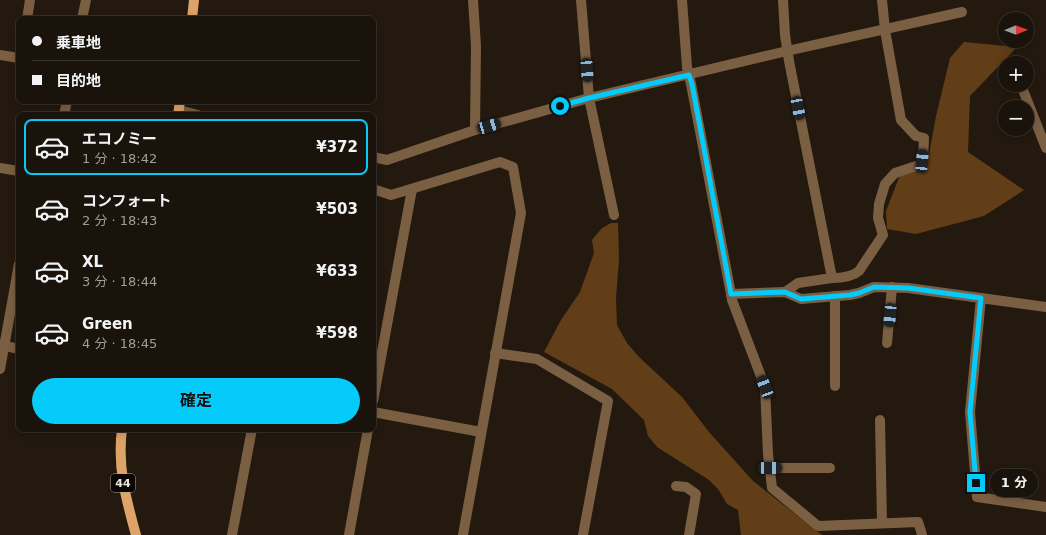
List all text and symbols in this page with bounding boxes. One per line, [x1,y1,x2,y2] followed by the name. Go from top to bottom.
[998,12,1034,48] north arrow
[998,12,1034,136] map controls
[56,34,101,52] text: 乗車地
[998,56,1034,92] button: +
[580,58,594,82] car
[56,72,101,90] text: 目的地
[790,95,806,121] car
[551,97,569,115] route start
[998,100,1034,136] button: −
[476,117,502,135] car
[34,129,70,165] icon: car
[82,130,157,148] text: エコノミー
[316,138,358,156] text: ¥372
[915,149,929,173] car
[82,151,157,166] text: 1 分 · 18:42
[34,191,70,227] icon: car
[82,192,172,210] text: コンフォート
[316,200,358,218] text: ¥503
[82,213,157,228] text: 2 分 · 18:43
[34,253,70,289] icon: car
[82,253,103,271] text: XL
[316,262,358,280] text: ¥633
[82,274,157,289] text: 3 分 · 18:44
[883,303,897,327] car
[34,315,70,351] icon: car
[82,315,133,333] text: Green
[316,324,358,342] text: ¥598
[82,336,157,351] text: 4 分 · 18:45
[755,374,775,400] car
[32,378,360,424] button: 確定
[758,462,782,474] car
[990,469,1038,497] callout: 1 分
[111,474,135,492] road number: 44
[967,474,985,492] route end
[1001,475,1027,490] text: 1 分

